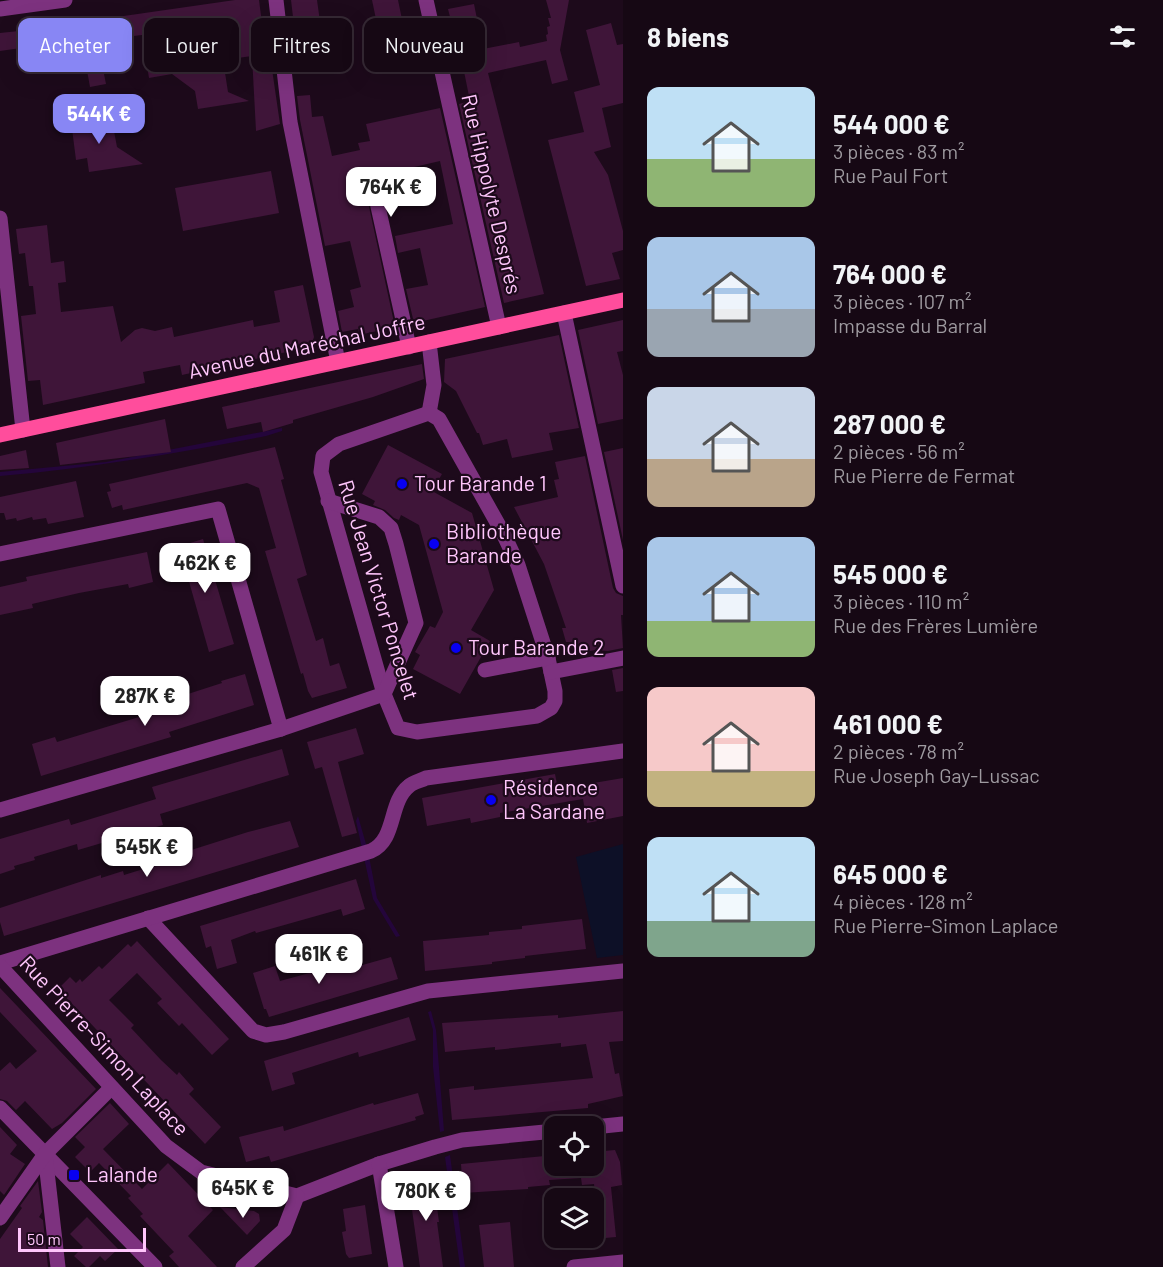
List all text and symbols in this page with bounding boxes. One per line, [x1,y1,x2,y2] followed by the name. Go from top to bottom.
[18,18,132,72] chip: Acheter
[144,18,239,72] chip: Louer
[251,18,352,72] chip: Filtres
[364,18,485,72] chip: Nouveau
[1106,20,1139,53] icon: filters
[647,21,729,52] text: 8 biens
[457,91,528,296] street label: Rue Hippolyte Després
[50,94,148,145] pin: 544K €
[67,101,131,125] text: 544K €
[833,108,950,139] text: 544 000 €
[695,111,767,183] icon: home
[833,139,965,163] text: 3 pièces · 83 m²
[833,163,948,187] text: Rue Paul Fort
[342,167,440,218] pin: 764K €
[360,174,422,198] text: 764K €
[833,258,947,289] text: 764 000 €
[695,261,767,333] icon: home
[833,289,972,313] text: 3 pièces · 107 m²
[186,308,427,383] street label: Avenue du Maréchal Joffre
[833,313,987,337] text: Impasse du Barral
[833,408,946,439] text: 287 000 €
[695,411,767,483] icon: home
[833,439,965,463] text: 2 pièces · 56 m²
[833,463,1015,487] text: Rue Pierre de Fermat
[414,470,547,495] place label: Tour Barande 1
[334,477,425,702] street label: Rue Jean Victor Poncelet
[395,477,409,491] marker: Tour Barande 1
[446,518,562,567] place label: Bibliothèque Barande
[427,537,441,551] marker: Bibliothèque Barande
[156,543,254,594] pin: 462K €
[173,550,237,574] text: 462K €
[833,558,948,589] text: 545 000 €
[695,561,767,633] icon: home
[833,589,969,613] text: 3 pièces · 110 m²
[833,613,1038,637] text: Rue des Frères Lumière
[468,634,604,659] place label: Tour Barande 2
[449,641,463,655] marker: Tour Barande 2
[96,676,194,727] pin: 287K €
[114,683,176,707] text: 287K €
[833,708,943,739] text: 461 000 €
[695,711,767,783] icon: home
[833,739,964,763] text: 2 pièces · 78 m²
[833,763,1040,787] text: Rue Joseph Gay-Lussac
[503,774,605,823] place label: Résidence La Sardane
[484,793,498,807] marker: Résidence La Sardane
[98,827,196,878] pin: 545K €
[116,834,178,858] text: 545K €
[833,858,948,889] text: 645 000 €
[695,861,767,933] icon: home
[833,889,973,913] text: 4 pièces · 128 m²
[833,913,1059,937] text: Rue Pierre-Simon Laplace
[270,934,368,985] pin: 461K €
[290,941,348,965] text: 461K €
[15,950,195,1140] street label: Rue Pierre-Simon Laplace
[544,1116,604,1248] map controls
[544,1116,604,1176] button: locate
[86,1161,158,1186] place label: Lalande
[67,1168,81,1182] marker: Lalande
[194,1168,292,1219] pin: 645K €
[377,1171,475,1222] pin: 780K €
[212,1175,274,1199] text: 645K €
[395,1178,457,1202] text: 780K €
[544,1188,604,1248] button: layers
[18,1225,146,1252] scale bar
[27,1229,61,1248] text: 50 m

